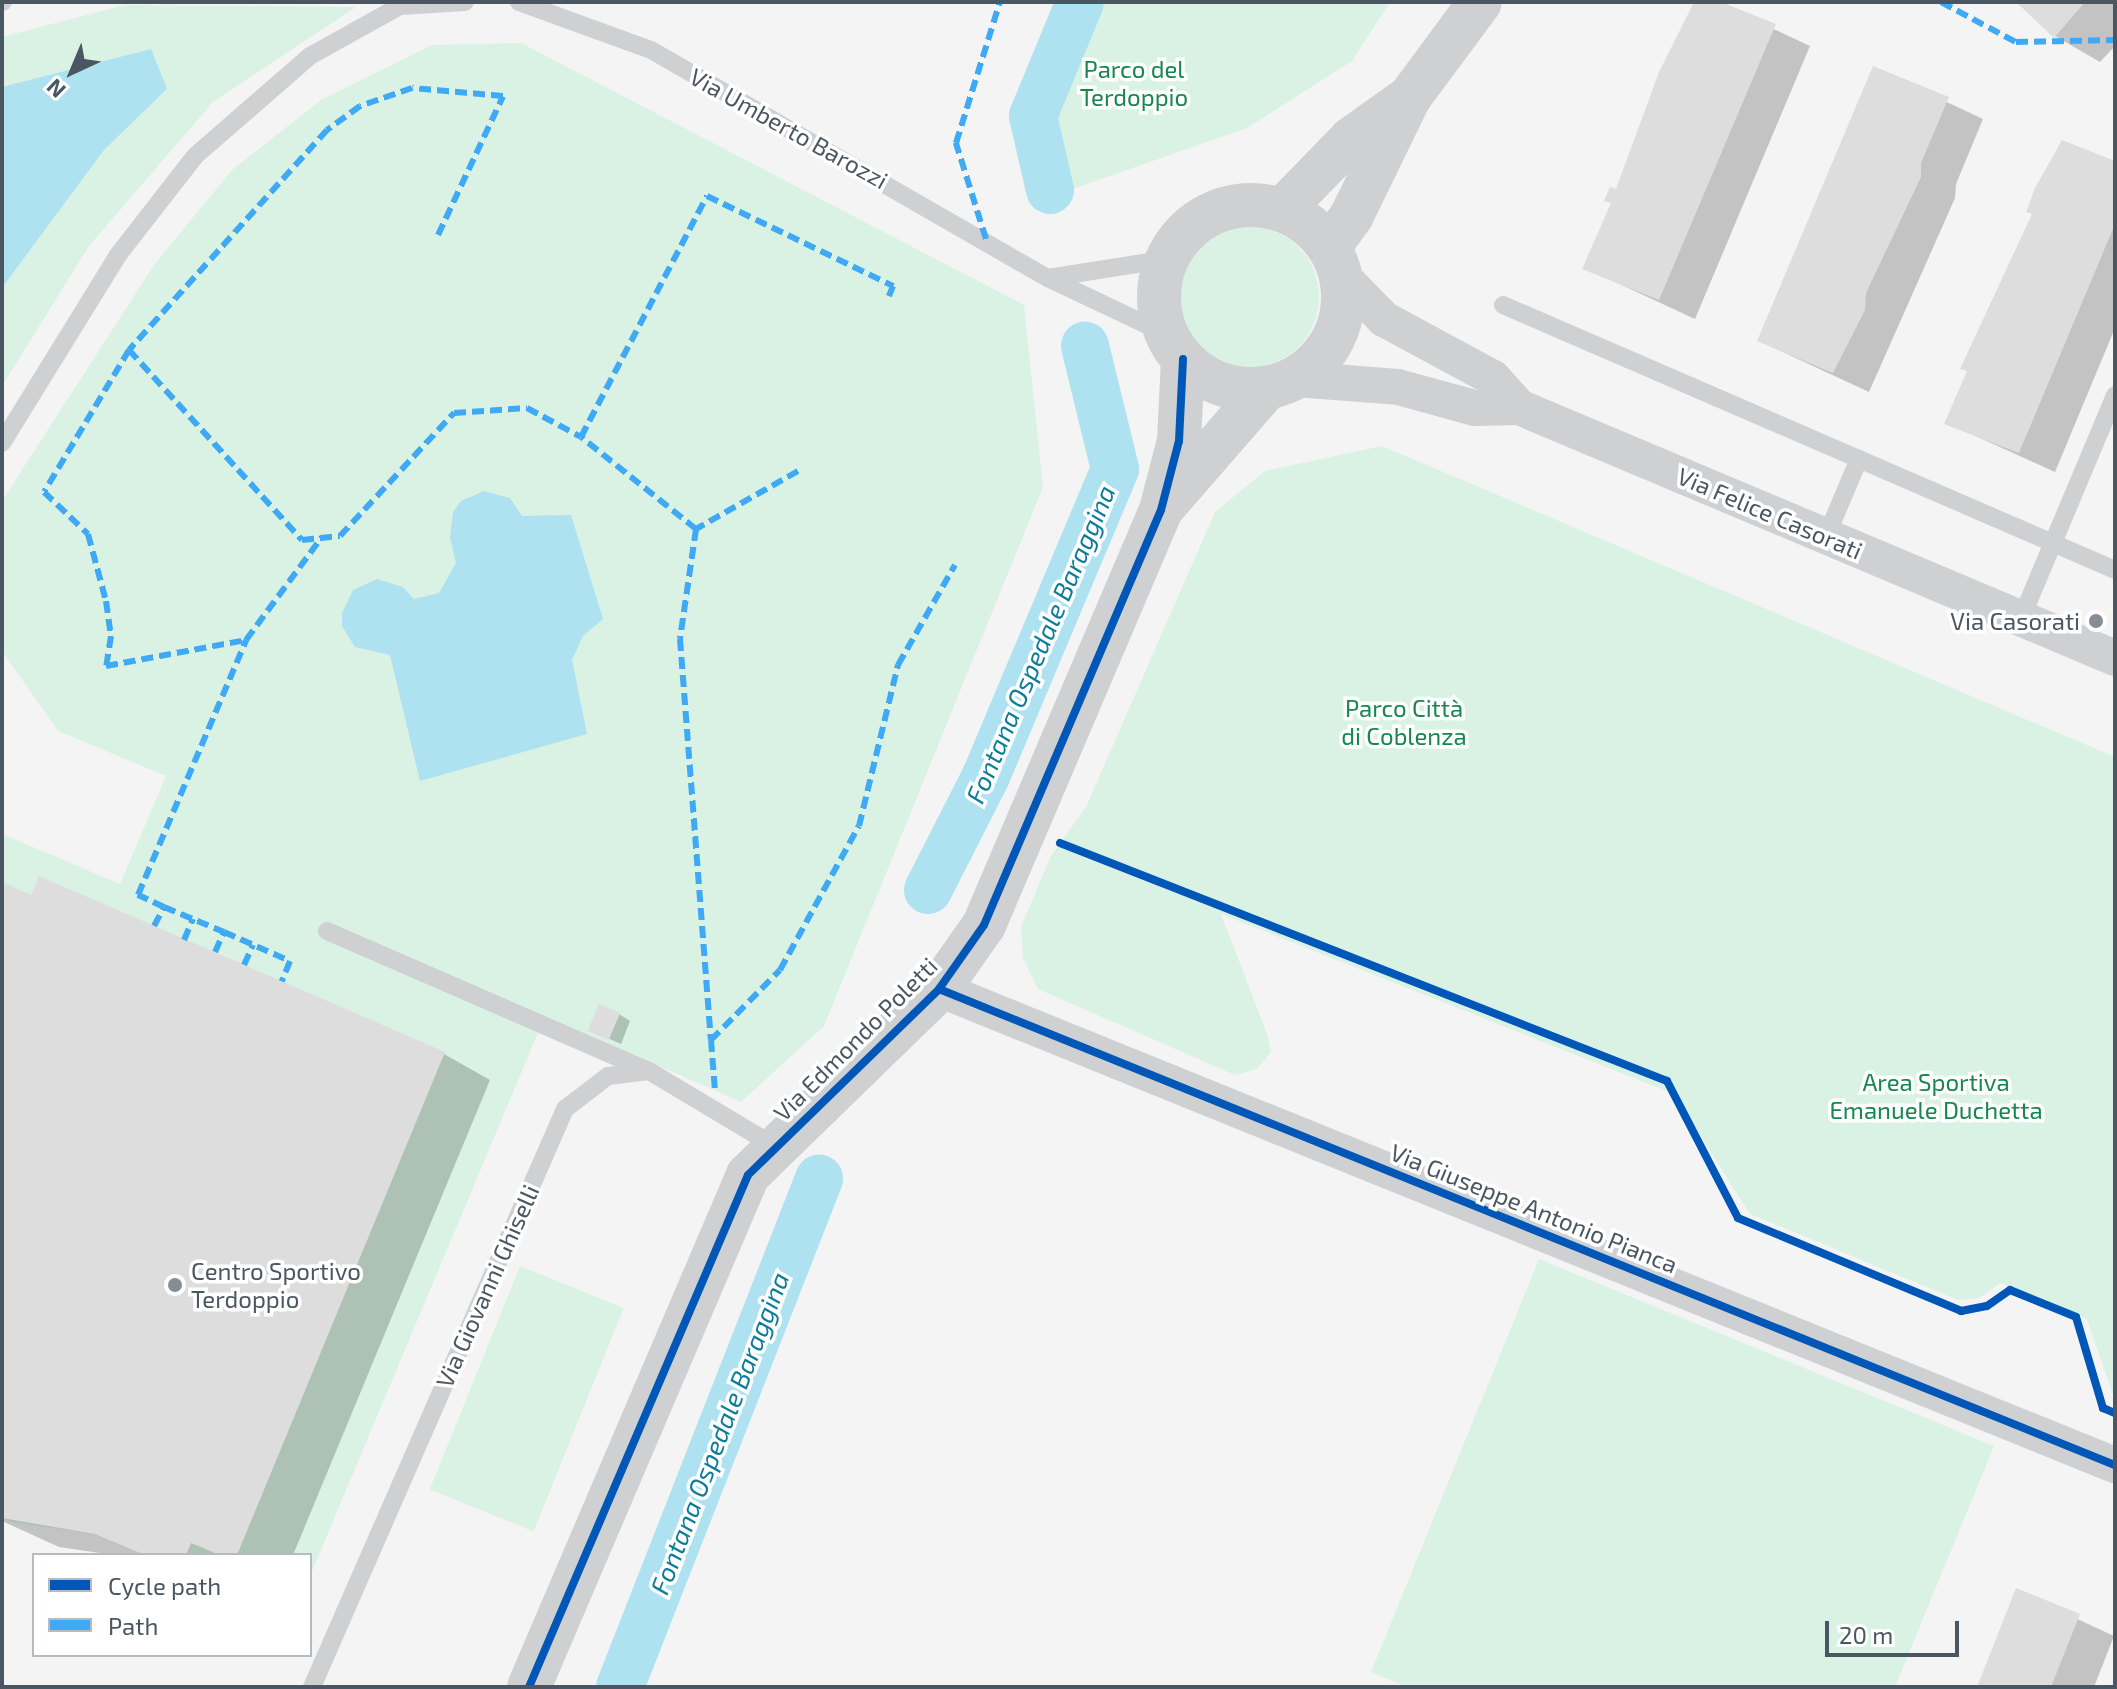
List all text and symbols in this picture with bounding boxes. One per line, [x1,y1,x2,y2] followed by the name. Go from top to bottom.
[32,32,112,112] north arrow
[1080,55,1188,111] park label: Parco del Terdoppio
[685,62,893,194] street label: Via Umberto Barozzi
[41,74,70,104] text: N
[1673,461,1867,565] street label: Via Felice Casorati
[959,480,1121,808] water label: Fontana Ospedale Baraggina
[1950,607,2080,635] place label: Via Casorati
[2087,612,2105,630] marker: Via Casorati
[1341,694,1467,750] park label: Parco Città di Coblenza
[767,951,943,1127] street label: Via Edmondo Poletti
[1829,1068,2043,1124] park label: Area Sportiva Emanuele Duchetta
[1386,1137,1682,1279] street label: Via Giuseppe Antonio Pianca
[429,1180,545,1392] street label: Via Giovanni Ghiselli
[191,1257,361,1313] place label: Centro Sportivo Terdoppio
[643,1268,795,1598] water label: Fontana Ospedale Baraggina
[166,1276,184,1294] marker: Centro Sportivo Terdoppio
[32,1553,312,1657] legend
[108,1571,221,1600] text: Cycle path
[1829,1605,1963,1655] scale bar
[108,1611,158,1640] text: Path
[1839,1620,1893,1649] text: 20 m

